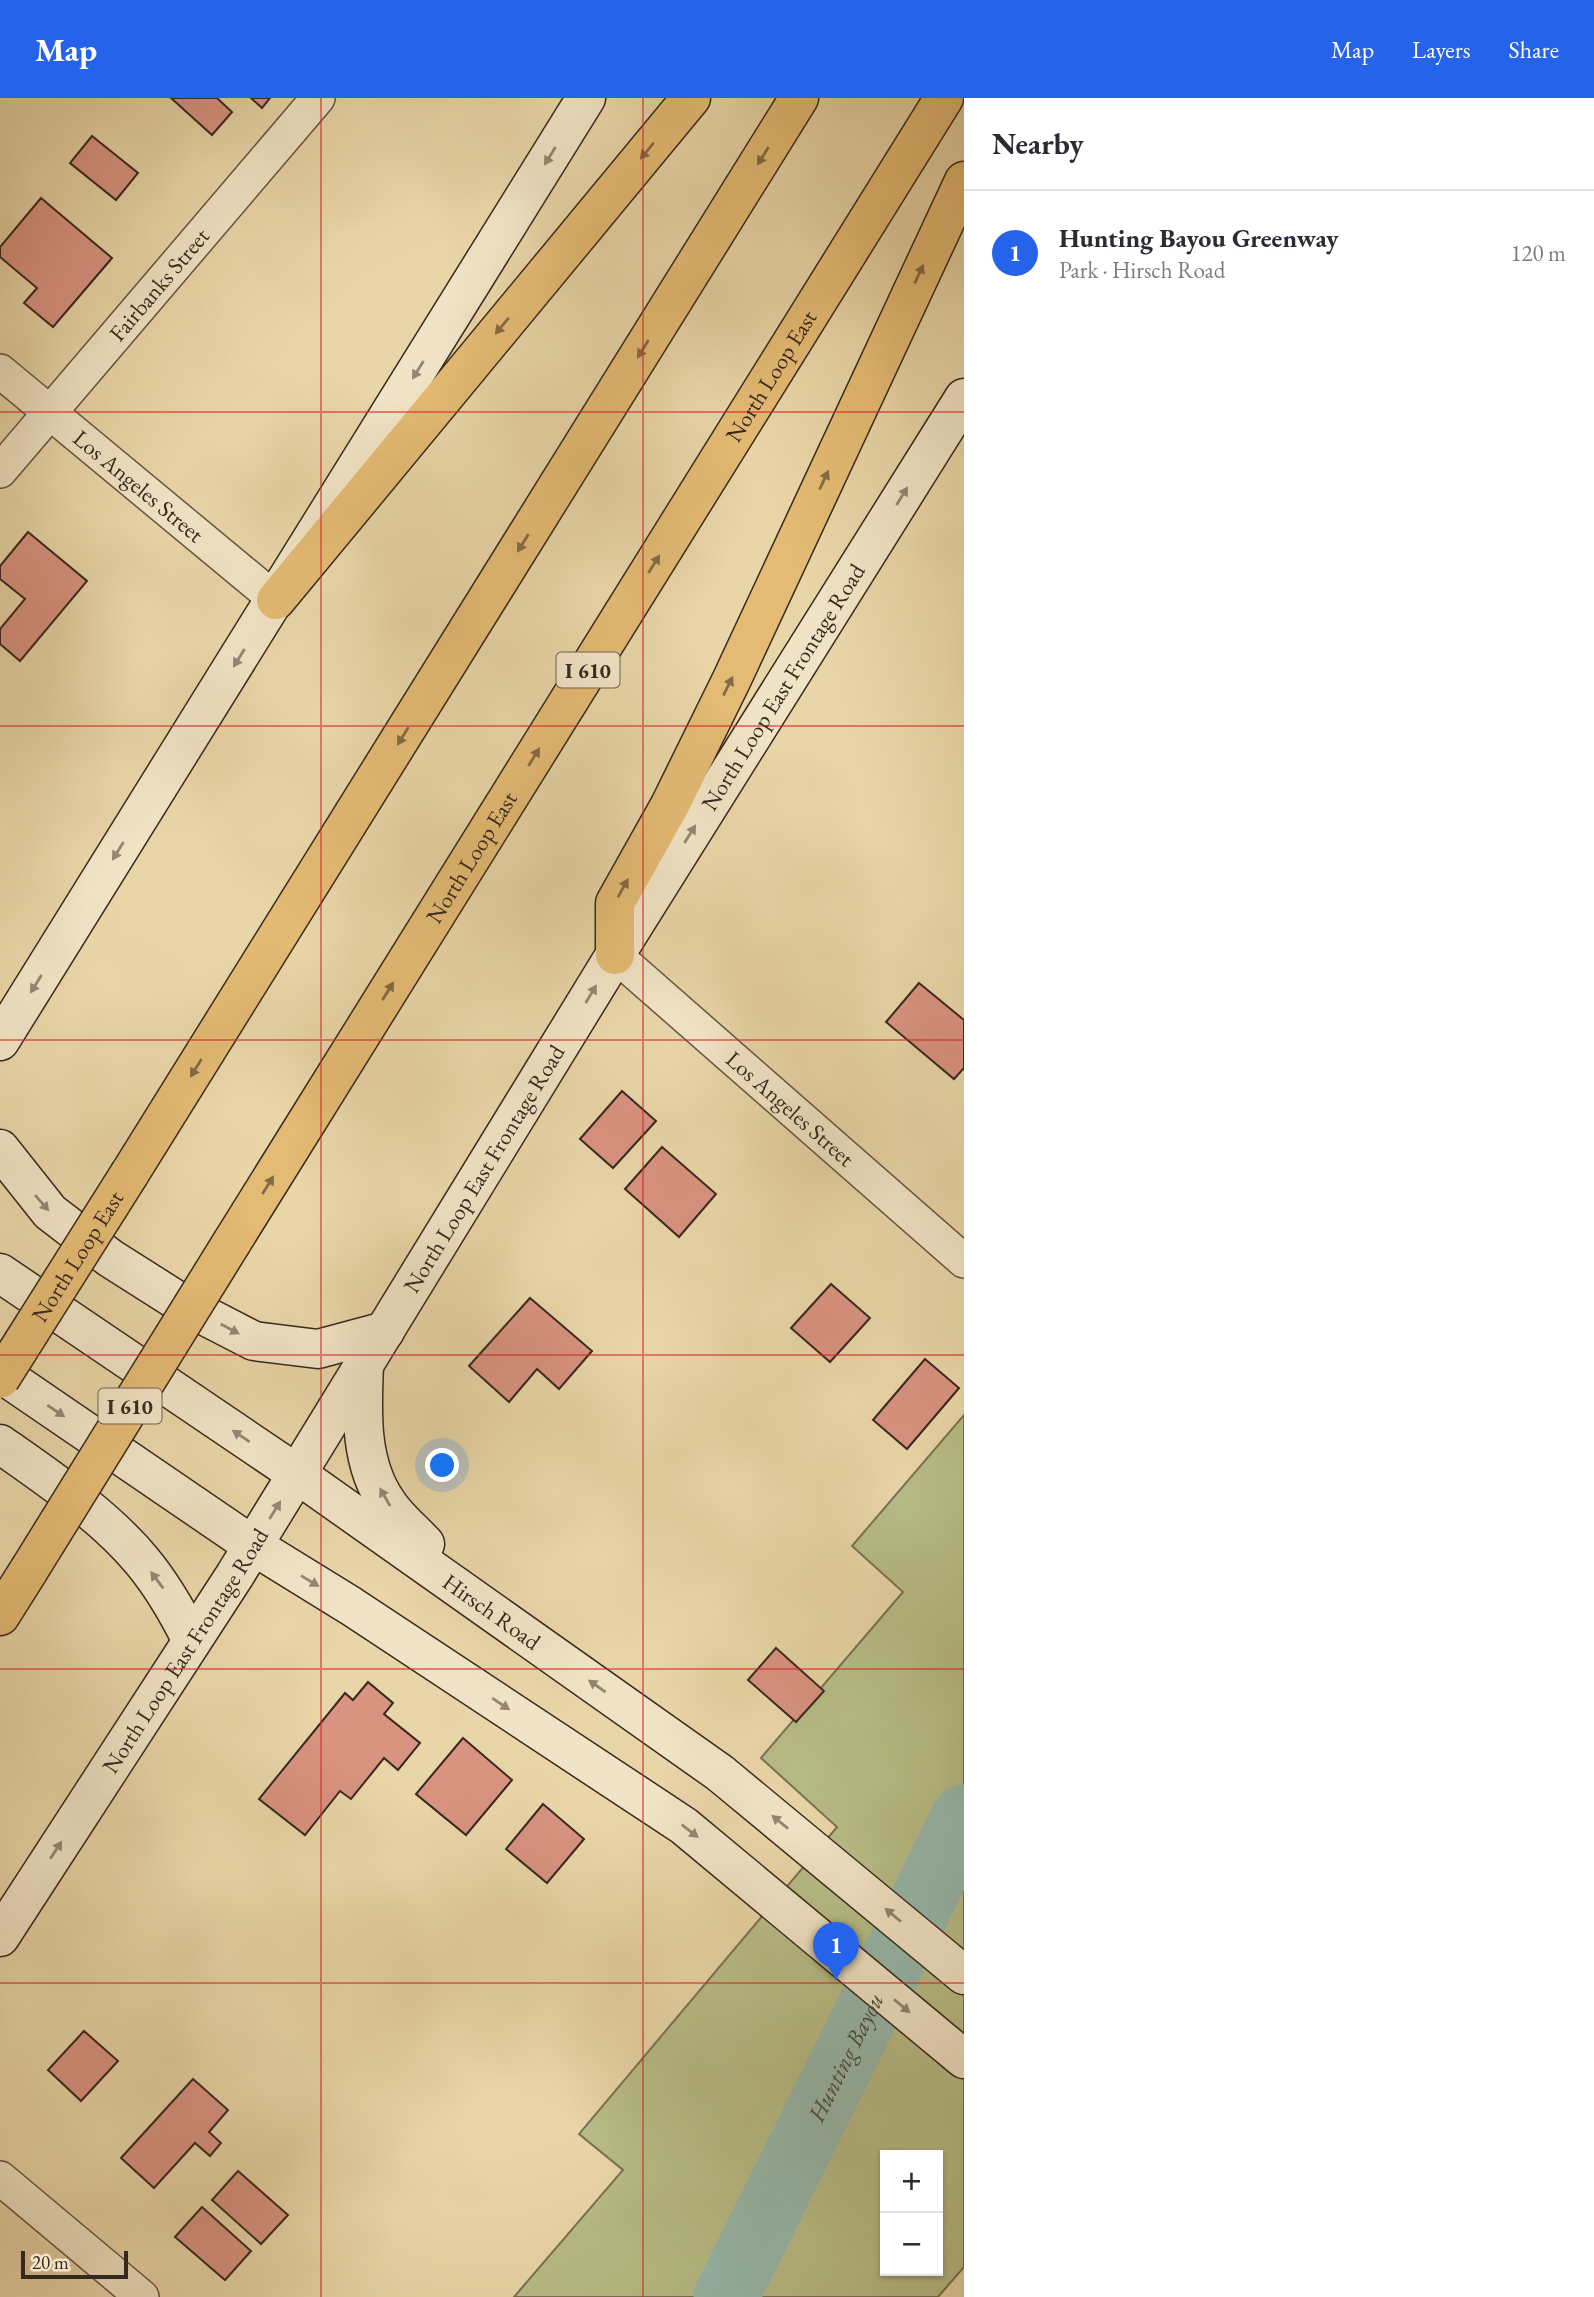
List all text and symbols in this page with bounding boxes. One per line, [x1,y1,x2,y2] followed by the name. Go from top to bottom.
[35,28,97,71] text: Map
[1331,34,1374,65] text: Map
[1412,34,1471,65] text: Layers
[1509,34,1559,65] text: Share
[992,124,1084,163] text: Nearby
[640,142,655,159] one-way arrow
[544,146,557,166] one-way arrow
[756,146,769,166] one-way arrow
[102,221,216,347] street label: Fairbanks Street
[1059,221,1339,255] text: Hunting Bayou Greenway
[1009,238,1021,268] text: 1
[1510,238,1566,268] text: 120 m
[1059,255,1225,285] text: Park · Hirsch Road
[913,264,925,284] one-way arrow
[719,304,824,448] street label: North Loop East
[495,318,510,335] one-way arrow
[637,340,650,359] one-way arrow
[411,361,424,380] one-way arrow
[67,423,211,549] street label: Los Angeles Street
[818,470,829,490] one-way arrow
[896,487,909,506] one-way arrow
[517,533,530,552] one-way arrow
[648,554,661,573] one-way arrow
[694,558,872,816] street label: North Loop East Frontage Road
[233,649,246,668] one-way arrow
[556,652,620,688] road number: I 610
[722,676,734,696] one-way arrow
[397,726,410,746] one-way arrow
[528,747,540,766] one-way arrow
[419,785,524,929] street label: North Loop East
[684,825,697,844] one-way arrow
[112,841,125,860] one-way arrow
[617,879,629,898] one-way arrow
[29,974,42,993] one-way arrow
[381,982,394,1001] one-way arrow
[584,985,597,1004] one-way arrow
[396,1039,572,1299] street label: North Loop East Frontage Road
[720,1044,861,1173] street label: Los Angeles Street
[189,1059,202,1078] one-way arrow
[261,1175,274,1194] one-way arrow
[25,1184,131,1328] street label: North Loop East
[34,1194,50,1212] one-way arrow
[221,1322,241,1334] one-way arrow
[99,1388,162,1424] road number: I 610
[47,1404,65,1418] one-way arrow
[232,1429,250,1443] one-way arrow
[425,1448,459,1482] your location
[379,1487,391,1507] one-way arrow
[268,1500,281,1519] one-way arrow
[95,1522,275,1779] street label: North Loop East Frontage Road
[437,1567,547,1657] street label: Hirsch Road
[150,1571,164,1589] one-way arrow
[301,1575,320,1588] one-way arrow
[588,1679,606,1693] one-way arrow
[492,1697,511,1710] one-way arrow
[771,1815,788,1830] one-way arrow
[682,1823,699,1838] one-way arrow
[49,1841,63,1859] one-way arrow
[884,1908,902,1923] one-way arrow
[813,1922,859,1980] pin: 1
[800,1987,890,2127] water label: Hunting Bayou
[893,1998,911,2014] one-way arrow
[880,2150,943,2276] map controls
[880,2150,943,2213] button: +
[880,2213,943,2276] button: −
[21,2248,128,2280] scale bar
[32,2250,69,2275] text: 20 m

